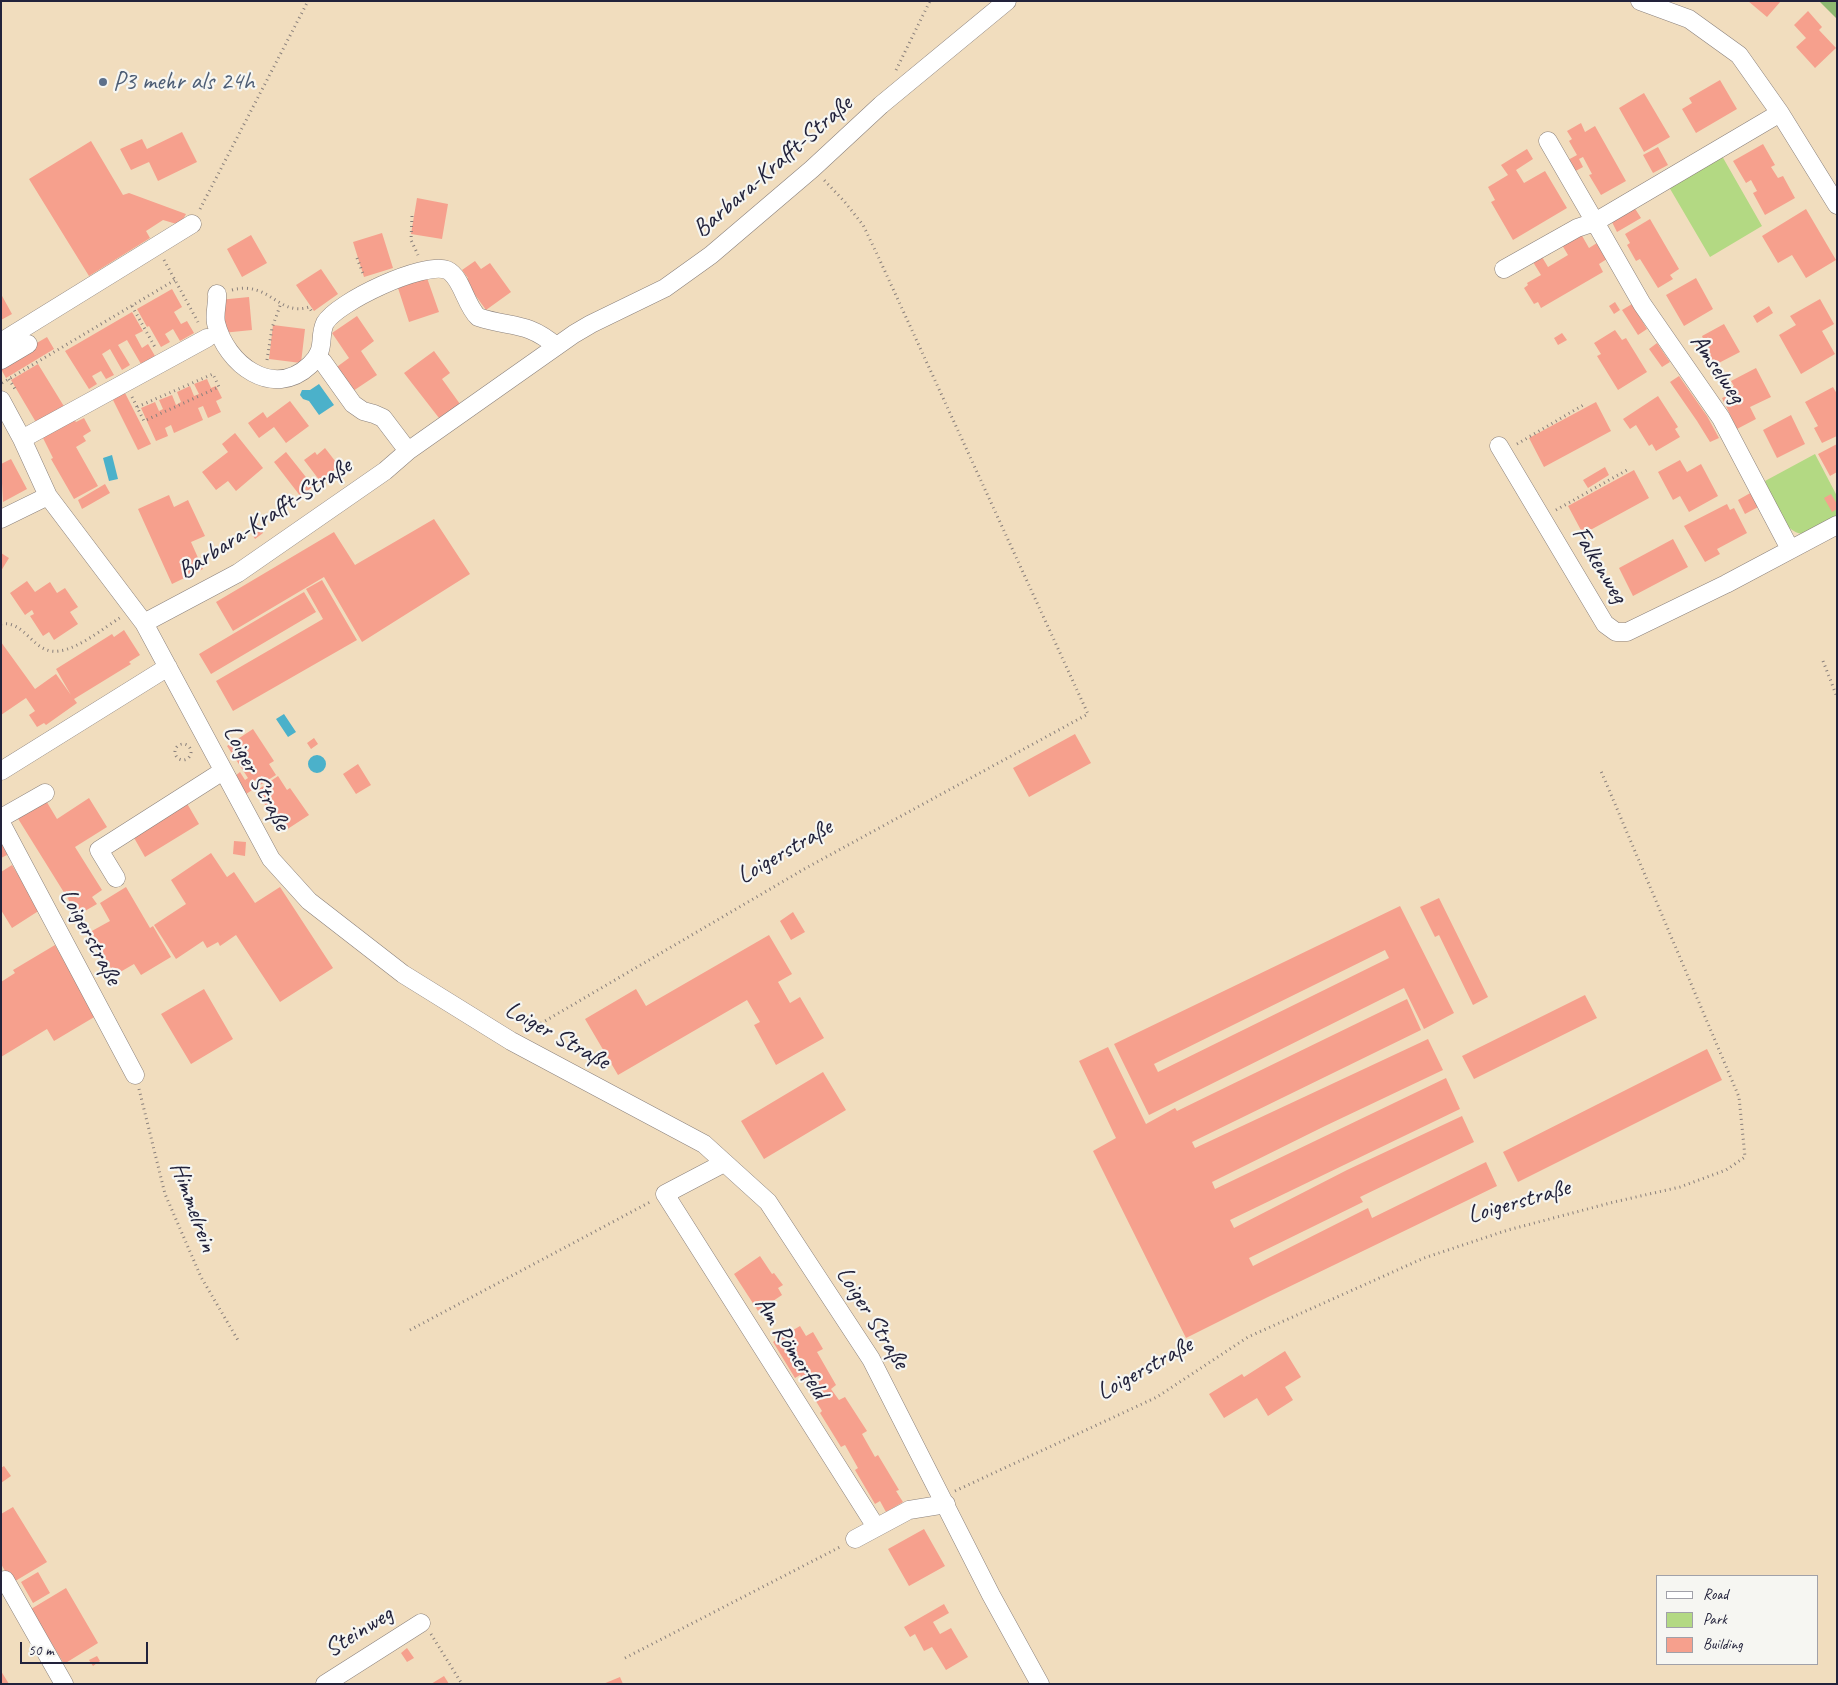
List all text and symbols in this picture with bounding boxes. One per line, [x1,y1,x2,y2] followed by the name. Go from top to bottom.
[113,67,254,97] place label: P3 mehr als 24h
[97,76,109,88] marker: P3 mehr als 24h
[687,90,859,244] street label: Barbara-Krafft-Straße
[1683,329,1751,409] street label: Amselweg
[172,452,358,586] street label: Barbara-Krafft-Straße
[1564,521,1634,609] street label: Falkenweg
[216,720,296,836] street label: Loiger Straße
[732,813,838,891] street label: Loigerstraße
[52,884,128,990] street label: Loigerstraße
[499,995,615,1077] street label: Loiger Straße
[163,1158,223,1256] street label: Himmelrein
[1464,1173,1574,1231] street label: Loigerstraße
[829,1261,915,1375] street label: Loiger Straße
[748,1291,834,1405] street label: Am Römerfeld
[1092,1330,1198,1408] street label: Loigerstraße
[1656,1575,1818,1665] legend
[1703,1585,1728,1604] text: Road
[319,1599,399,1665] street label: Steinweg
[1703,1610,1727,1629] text: Park
[22,1632,150,1664] scale bar
[1703,1635,1742,1654] text: Building
[28,1641,54,1660] text: 50 m

